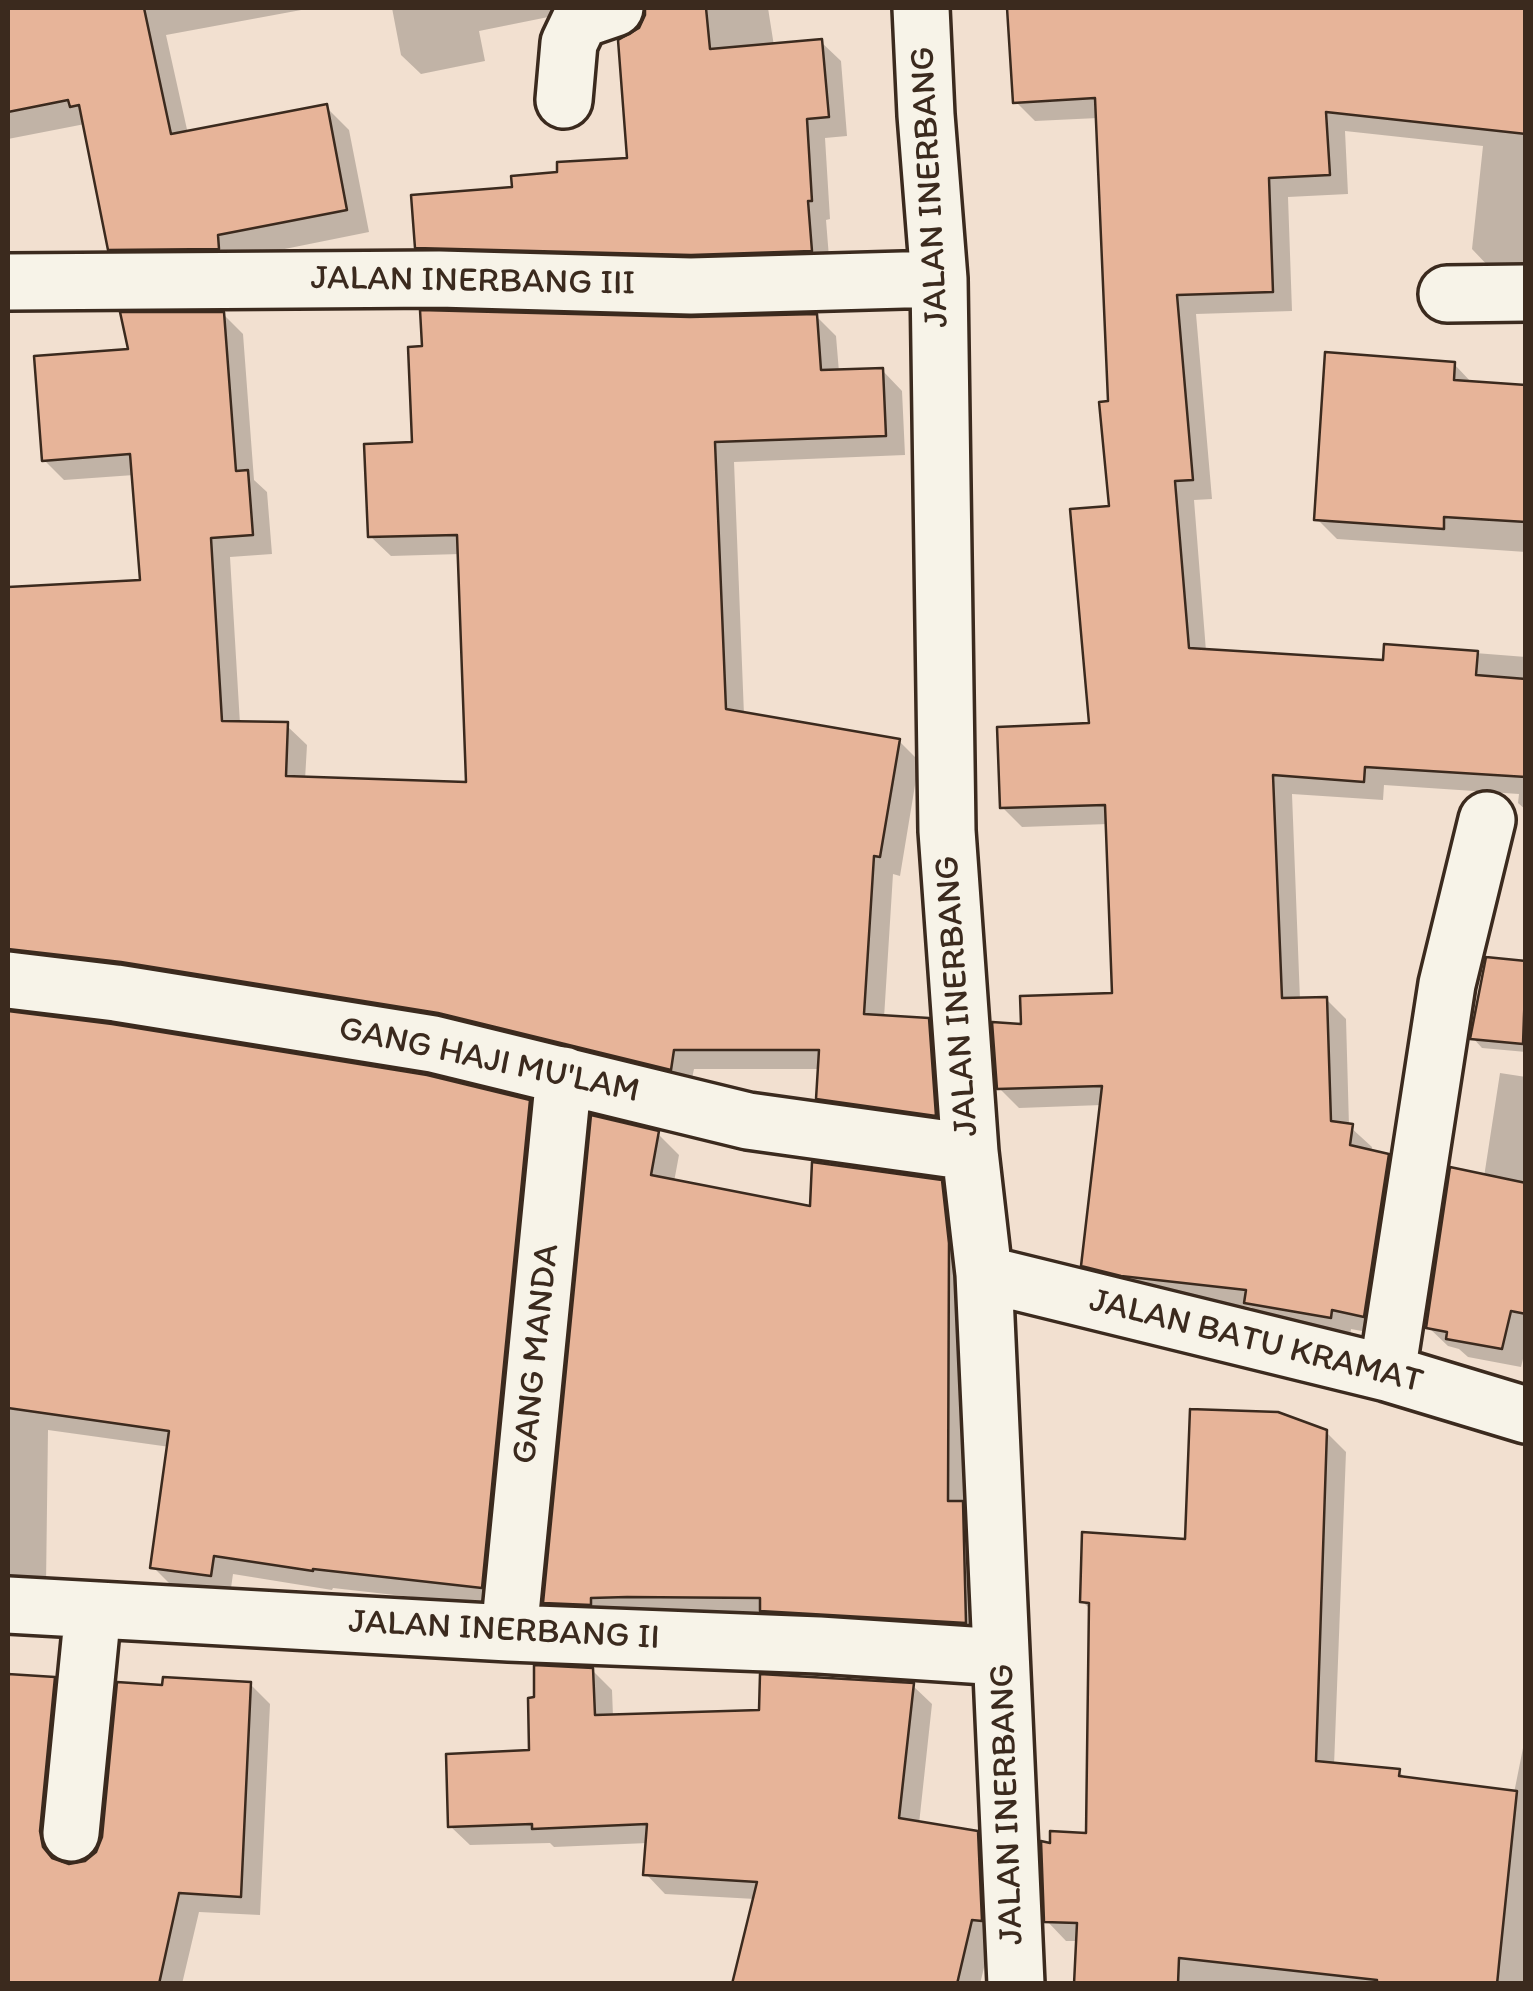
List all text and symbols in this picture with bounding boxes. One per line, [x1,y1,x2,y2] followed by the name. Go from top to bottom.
[903,45,959,329] street label: JALAN INERBANG
[310,258,636,306] street label: JALAN INERBANG III
[927,854,989,1138] street label: JALAN INERBANG
[335,1009,643,1113] street label: GANG HAJI MU'LAM
[505,1242,569,1466] street label: GANG MANDA
[1085,1280,1427,1404] street label: JALAN BATU KRAMAT
[347,1602,661,1660] street label: JALAN INERBANG II
[982,1663,1034,1945] street label: JALAN INERBANG

